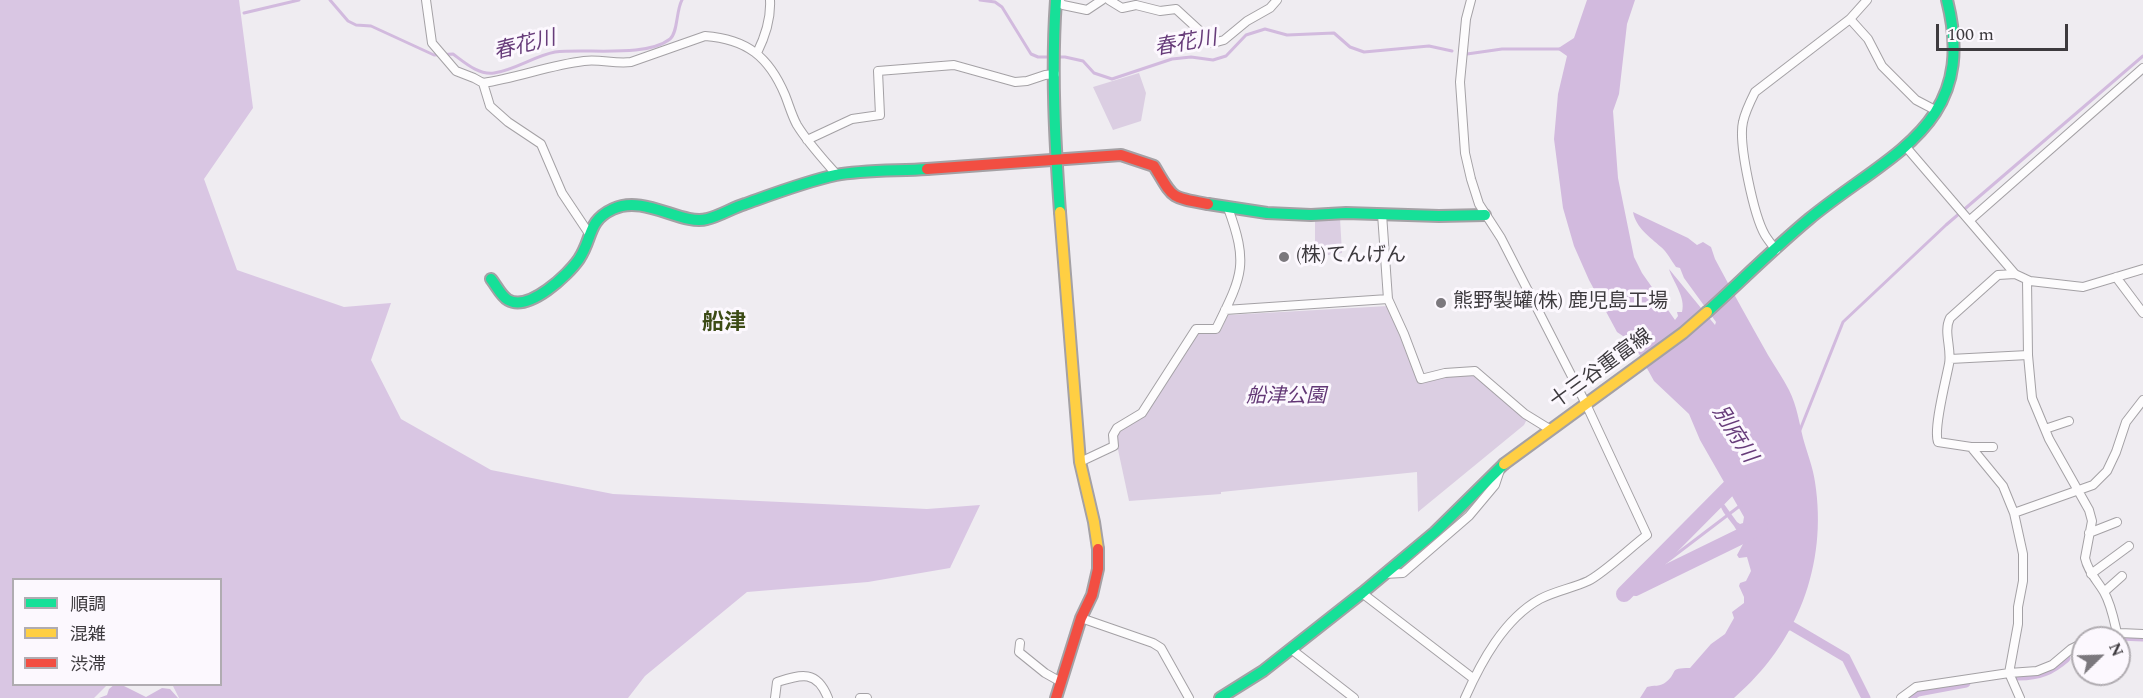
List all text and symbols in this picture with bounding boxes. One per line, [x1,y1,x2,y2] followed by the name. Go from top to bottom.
[1939,12,2071,50] scale bar
[1947,21,1994,48] text: 100 m
[491,27,559,67] water label: 春花川
[1153,27,1219,63] water label: 春花川
[1296,245,1406,269] place label: (株)てんげん
[1277,250,1291,264] marker: (株)てんげん
[1453,291,1668,315] place label: 熊野製罐(株) 鹿児島工場
[1434,296,1448,310] marker: 熊野製罐(株) 鹿児島工場
[702,312,746,338] district label: 船津
[1546,325,1658,415] street label: 十三谷重富線
[1246,386,1326,410] park label: 船津公園
[1705,402,1761,468] water label: 別府川
[12,578,222,686] legend
[70,591,106,618] text: 順調
[70,621,106,648] text: 混雑
[2071,626,2131,686] north arrow
[2102,639,2129,660] text: N
[70,651,106,678] text: 渋滞

